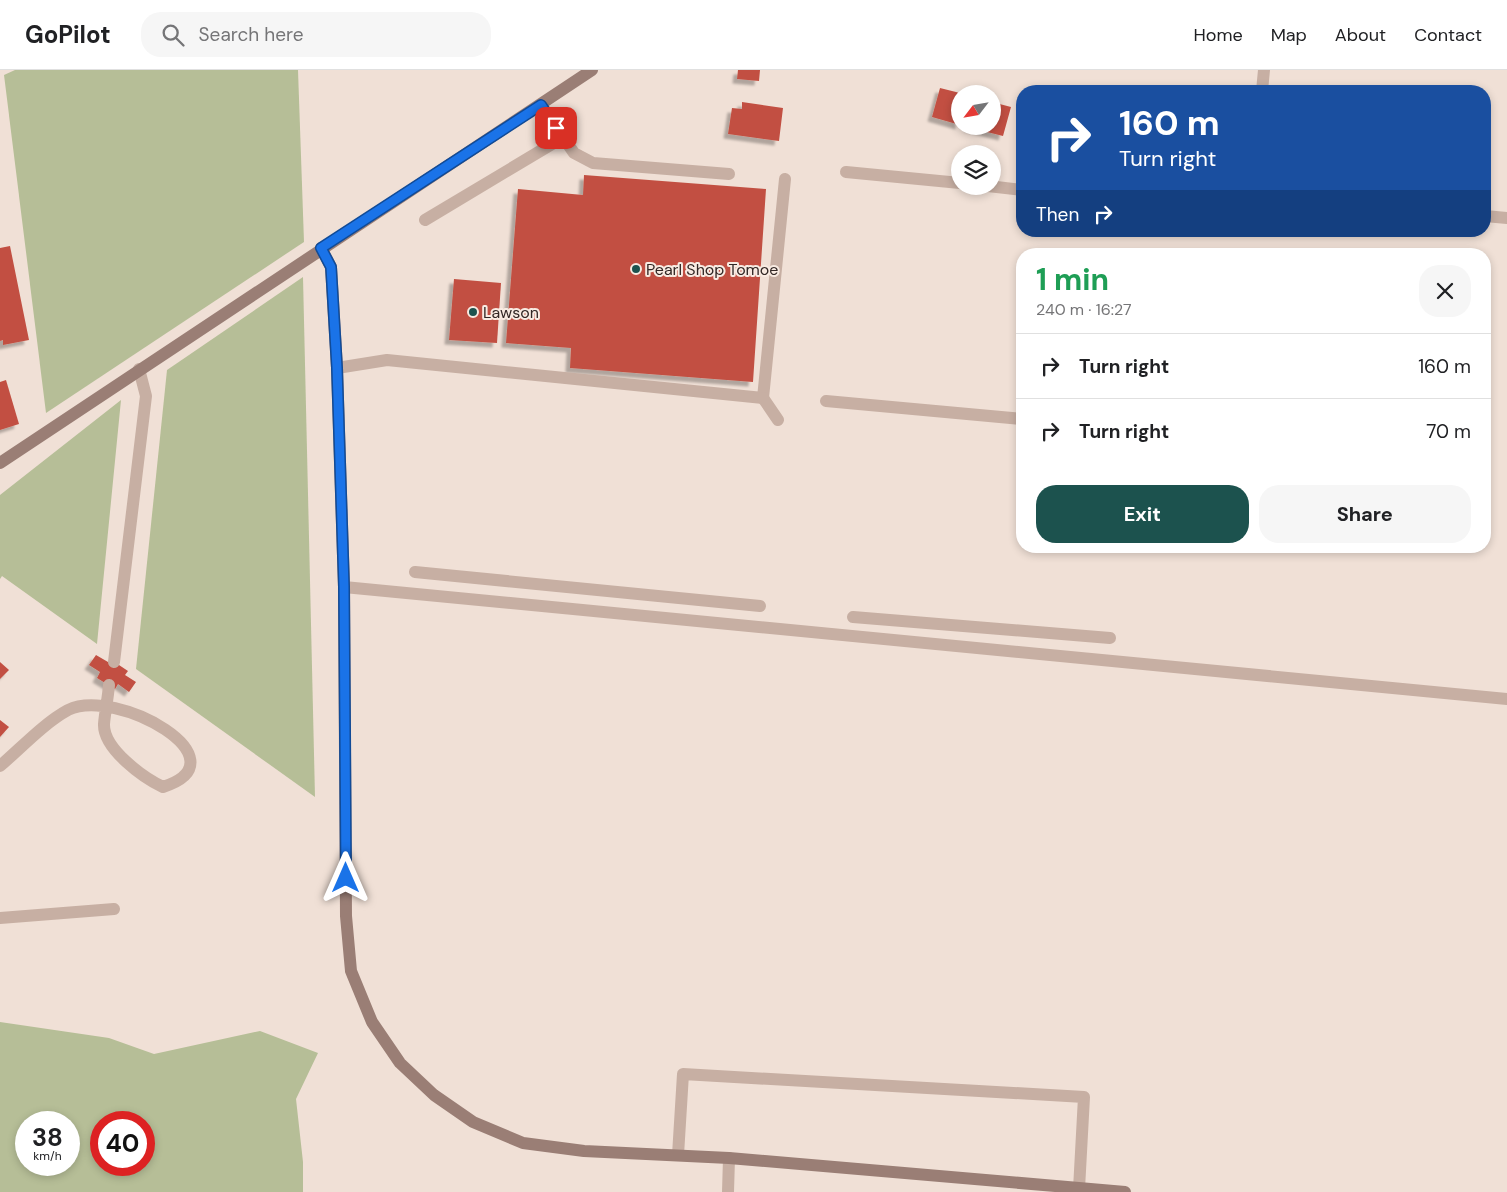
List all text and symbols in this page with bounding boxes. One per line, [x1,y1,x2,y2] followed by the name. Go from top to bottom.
[141,12,491,57] search box
[25,19,111,50] text: GoPilot
[159,21,187,49] icon: search
[199,22,303,47] text: Search here
[1193,23,1243,47] text: Home
[1271,23,1307,47] text: Map
[1335,23,1386,47] text: About
[1414,23,1482,47] text: Contact
[951,85,1001,135] north arrow
[951,85,1001,195] map controls
[1119,100,1220,146] text: 160 m
[1036,105,1101,170] icon: right
[535,107,577,149] pin
[542,114,570,142] icon: arrive
[1119,144,1216,173] text: Turn right
[951,145,1001,195] button: layers
[1089,200,1117,228] icon: right
[1036,202,1079,227] text: Then
[646,259,778,280] place label: Pearl Shop Tomoe
[1036,260,1109,299] text: 1 min
[630,263,642,275] marker: Pearl Shop Tomoe
[1419,265,1471,317] button: close
[1036,299,1132,320] text: 240 m · 16:27
[483,302,539,323] place label: Lawson
[467,306,479,318] marker: Lawson
[1036,352,1064,380] icon: right
[1079,354,1169,379] text: Turn right
[1418,354,1471,379] text: 160 m
[1036,417,1064,445] icon: right
[1079,419,1169,444] text: Turn right
[1426,419,1471,444] text: 70 m
[1036,485,1249,543] button: Exit
[1259,485,1471,543] button: Share
[319,851,371,903] position arrow
[90,1111,155,1176] speed limit sign: 40
[32,1121,63,1154] text: 38
[33,1148,62,1164] text: km/h

